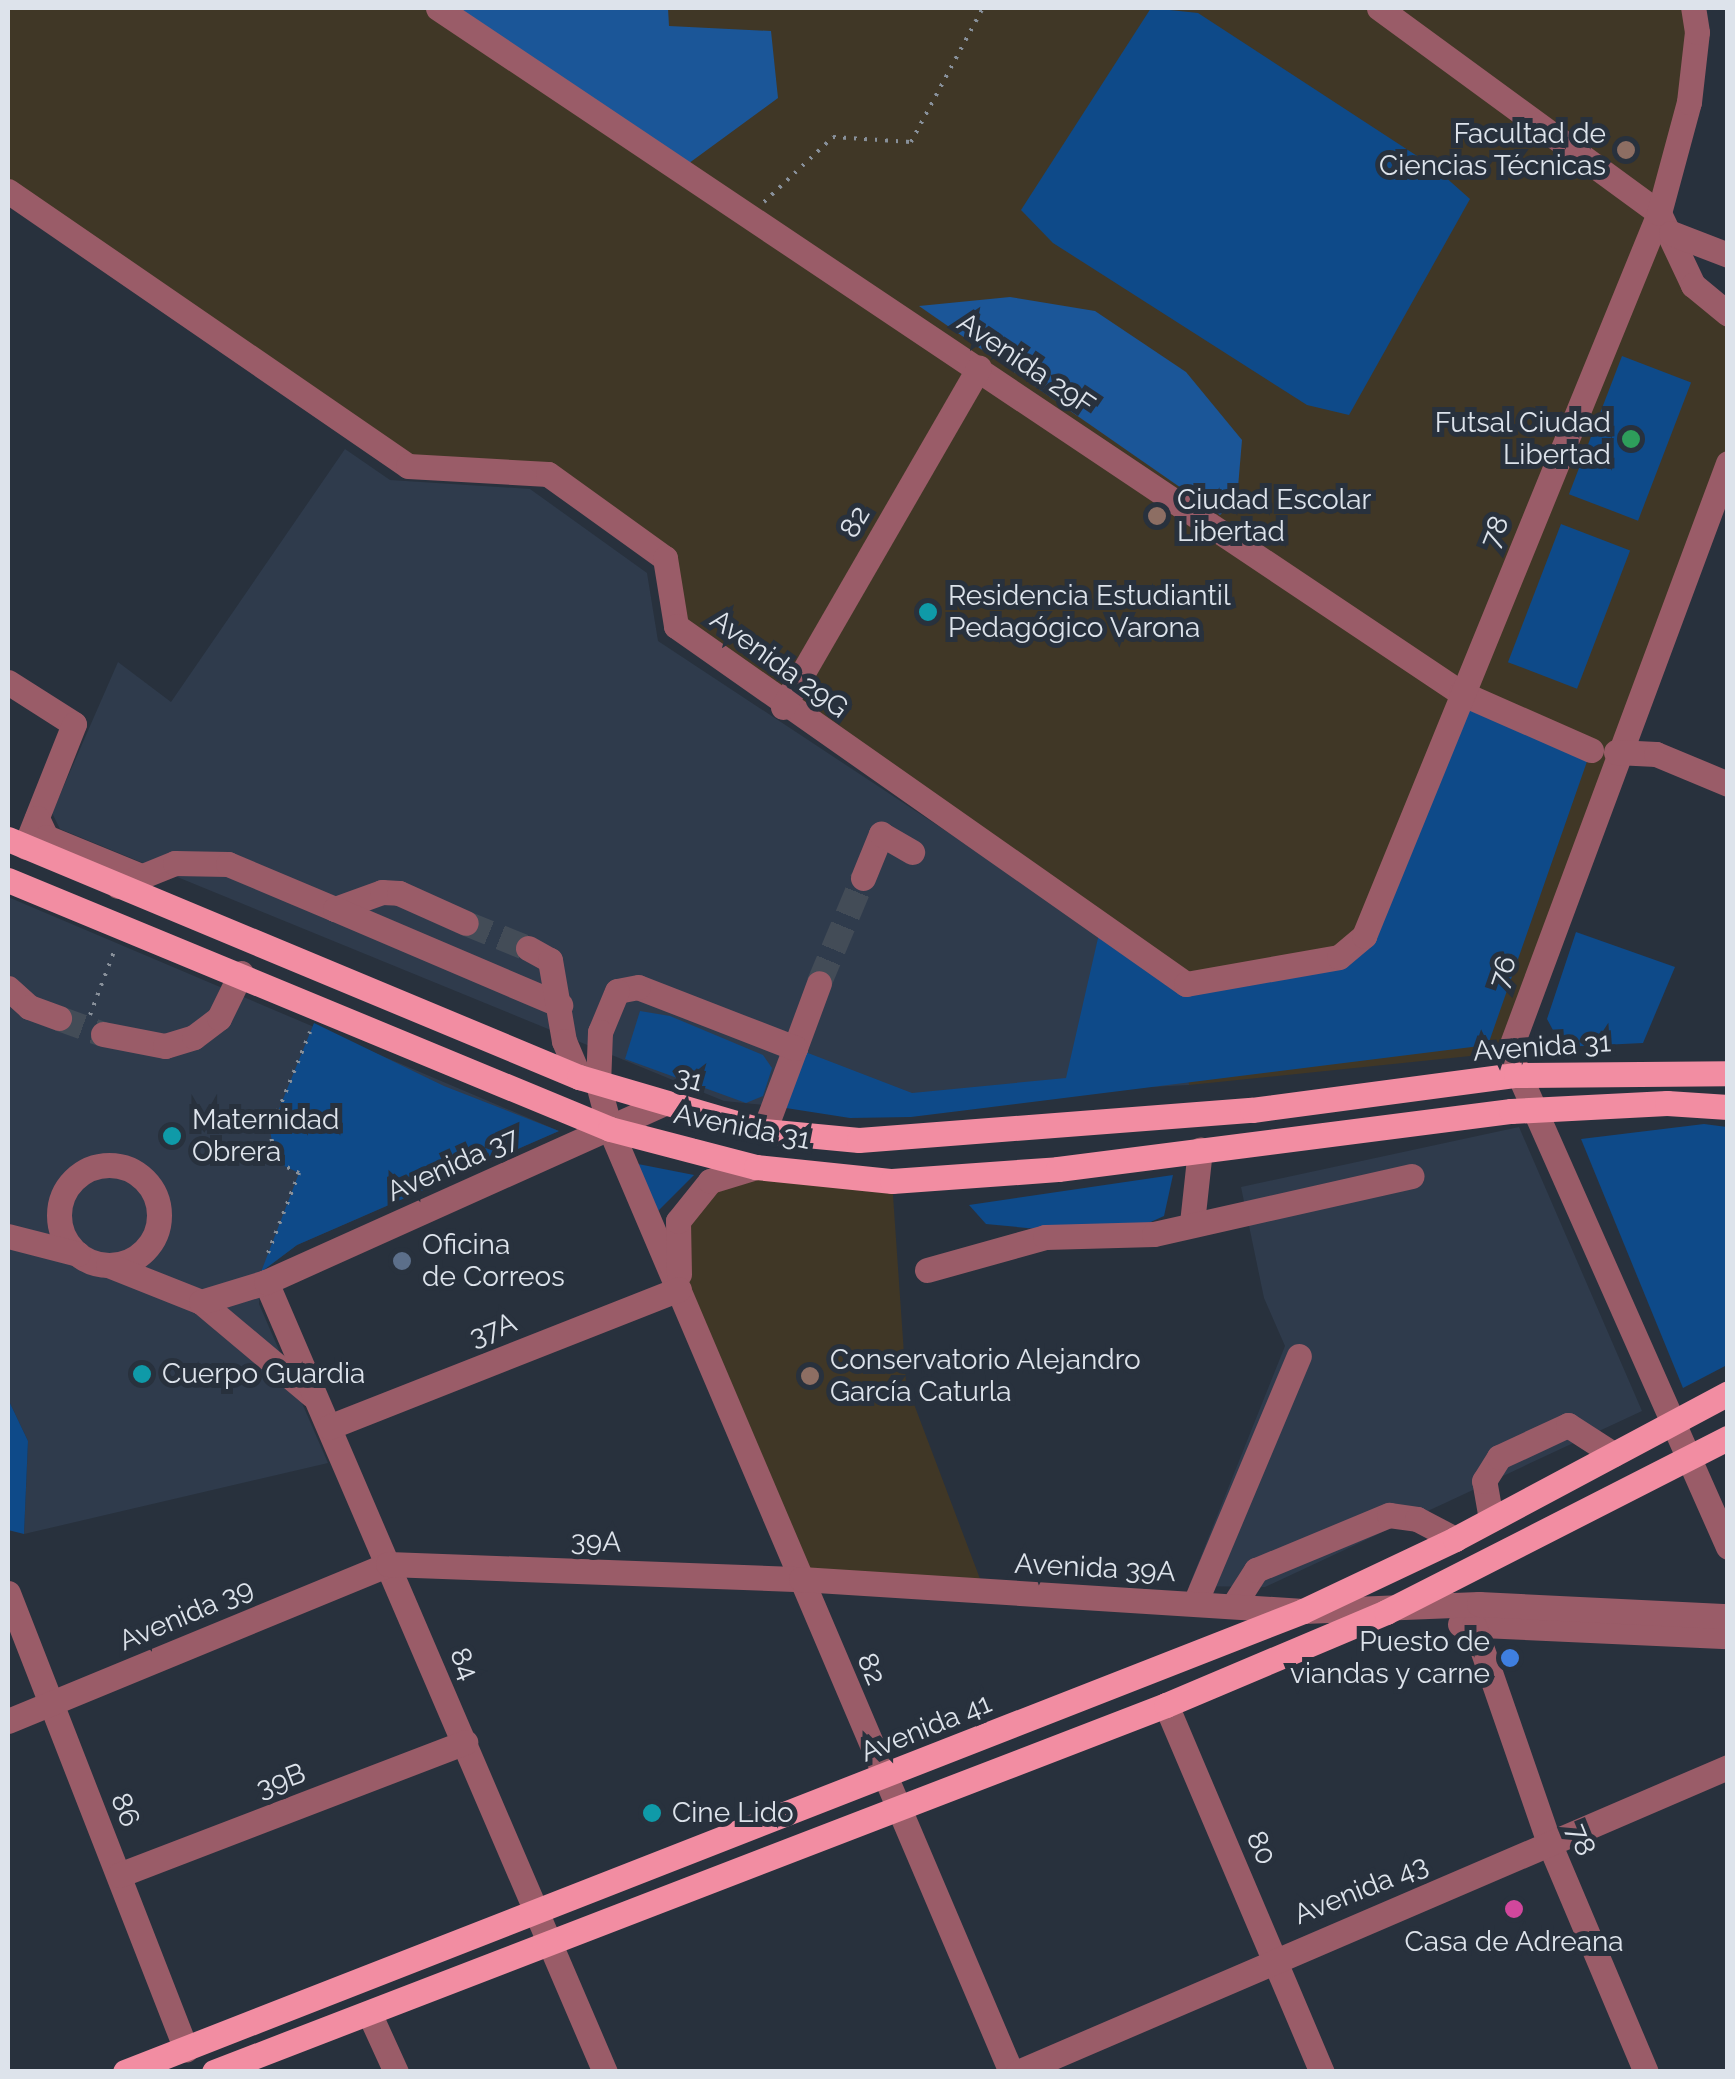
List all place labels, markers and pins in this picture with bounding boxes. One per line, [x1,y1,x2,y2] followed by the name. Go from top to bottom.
[1378,117,1606,183] place label: Facultad de Ciencias Técnicas
[1615,139,1637,161] marker: Facultad de Ciencias Técnicas
[1434,406,1611,472] place label: Futsal Ciudad Libertad
[1620,428,1642,450] marker: Futsal Ciudad Libertad
[1177,483,1371,549] place label: Ciudad Escolar Libertad
[1146,505,1168,527] marker: Ciudad Escolar Libertad
[948,579,1231,645] place label: Residencia Estudiantil Pedagógico Varona
[917,601,939,623] marker: Residencia Estudiantil Pedagógico Varona
[192,1103,339,1169] place label: Maternidad Obrera
[161,1125,183,1147] marker: Maternidad Obrera
[422,1228,565,1294] place label: Oficina de Correos
[391,1250,413,1272] marker: Oficina de Correos
[830,1343,1142,1409] place label: Conservatorio Alejandro García Caturla
[162,1357,365,1391] place label: Cuerpo Guardia
[131,1363,153,1385] marker: Cuerpo Guardia
[799,1365,821,1387] marker: Conservatorio Alejandro García Caturla
[1289,1625,1490,1691] place label: Puesto de viandas y carne
[1499,1647,1521,1669] marker: Puesto de viandas y carne
[672,1796,794,1830] place label: Cine Lido
[641,1802,663,1824] marker: Cine Lido
[1503,1898,1525,1920] marker: Casa de Adreana
[1404,1925,1624,1959] place label: Casa de Adreana

